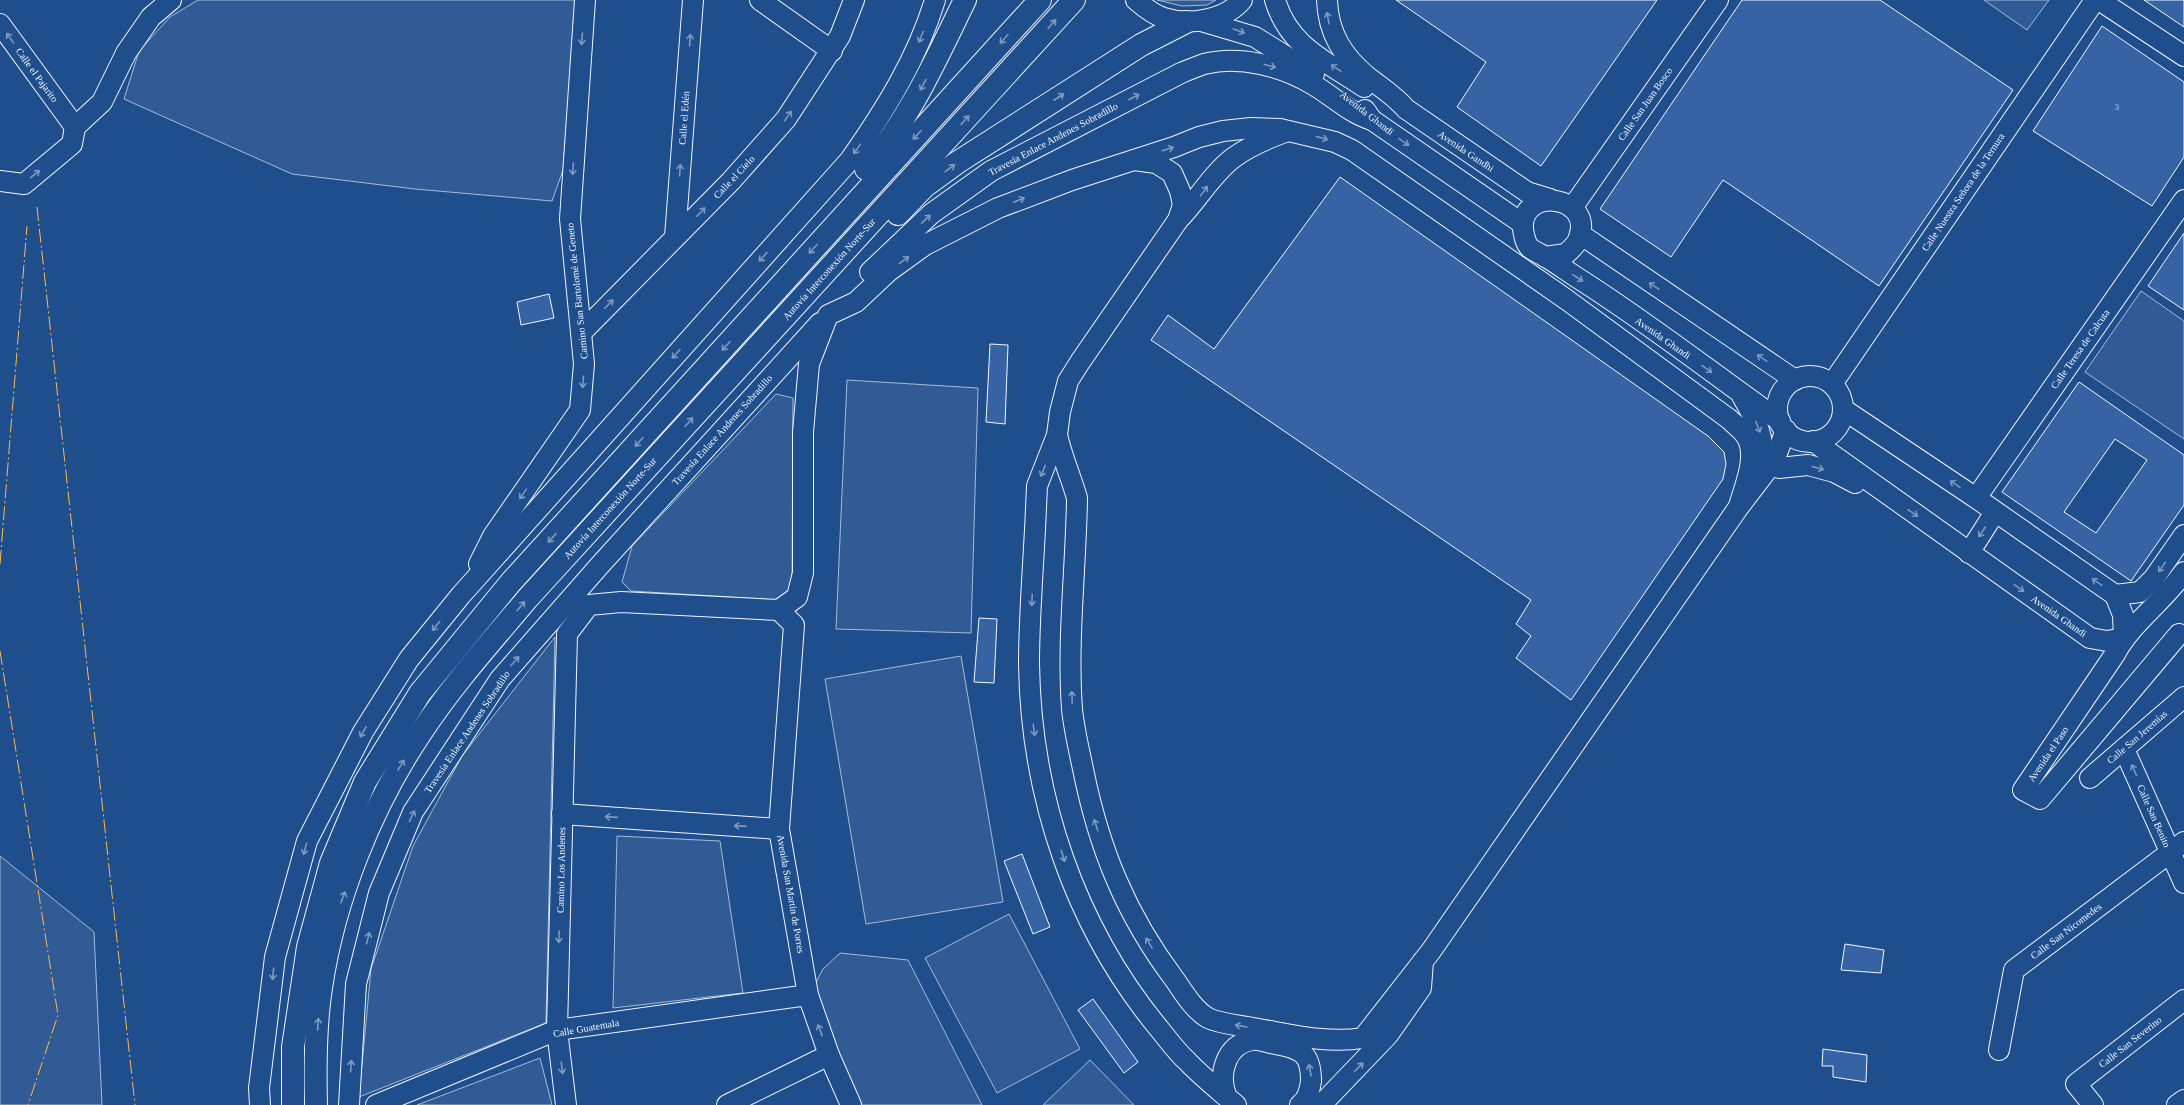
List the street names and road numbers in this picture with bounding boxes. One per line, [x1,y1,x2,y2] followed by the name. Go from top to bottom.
[14,46,60,104] street label: Calle el Pajarito
[1616,65,1674,143] street label: Calle San Juan Bosco
[1338,89,1396,138] street label: Avenida Ghandi
[677,91,691,145] street label: Calle el Edén
[986,100,1120,178] street label: Travesía Enlace Andenes Sobradillo
[1436,128,1496,174] street label: Avenida Gandhi
[1919,130,2007,253] street label: Calle Nuestra Señora de la Ternura
[711,153,757,201] street label: Calle el Cielo
[780,216,878,322] street label: Autovía Interconexión Norte-Sur
[564,222,590,360] street label: Camino San Bartolomé de Geneto
[2048,307,2112,391] street label: Calle Teresa de Calcuta
[1633,315,1693,361] street label: Avenida Ghandi
[669,372,775,488] street label: Travesía Enlace Andenes Sobradillo
[561,455,659,561] street label: Autovía Interconexión Norte-Sur
[2029,593,2089,639] street label: Avenida Ghandi
[422,669,512,795] street label: Travesía Enlace Andenes Sobradillo
[2105,708,2169,766] street label: Calle San Jeremías
[2025,724,2071,784] street label: Avenida el Paso
[2135,783,2173,849] street label: Calle San Benito
[555,827,567,913] street label: Camino Los Andenes
[775,834,807,954] street label: Avenida San Martín de Porres
[2028,901,2104,961] street label: Calle San Nicomedes
[2096,1014,2164,1070] street label: Calle San Severino
[552,1017,620,1039] street label: Calle Guatemala

